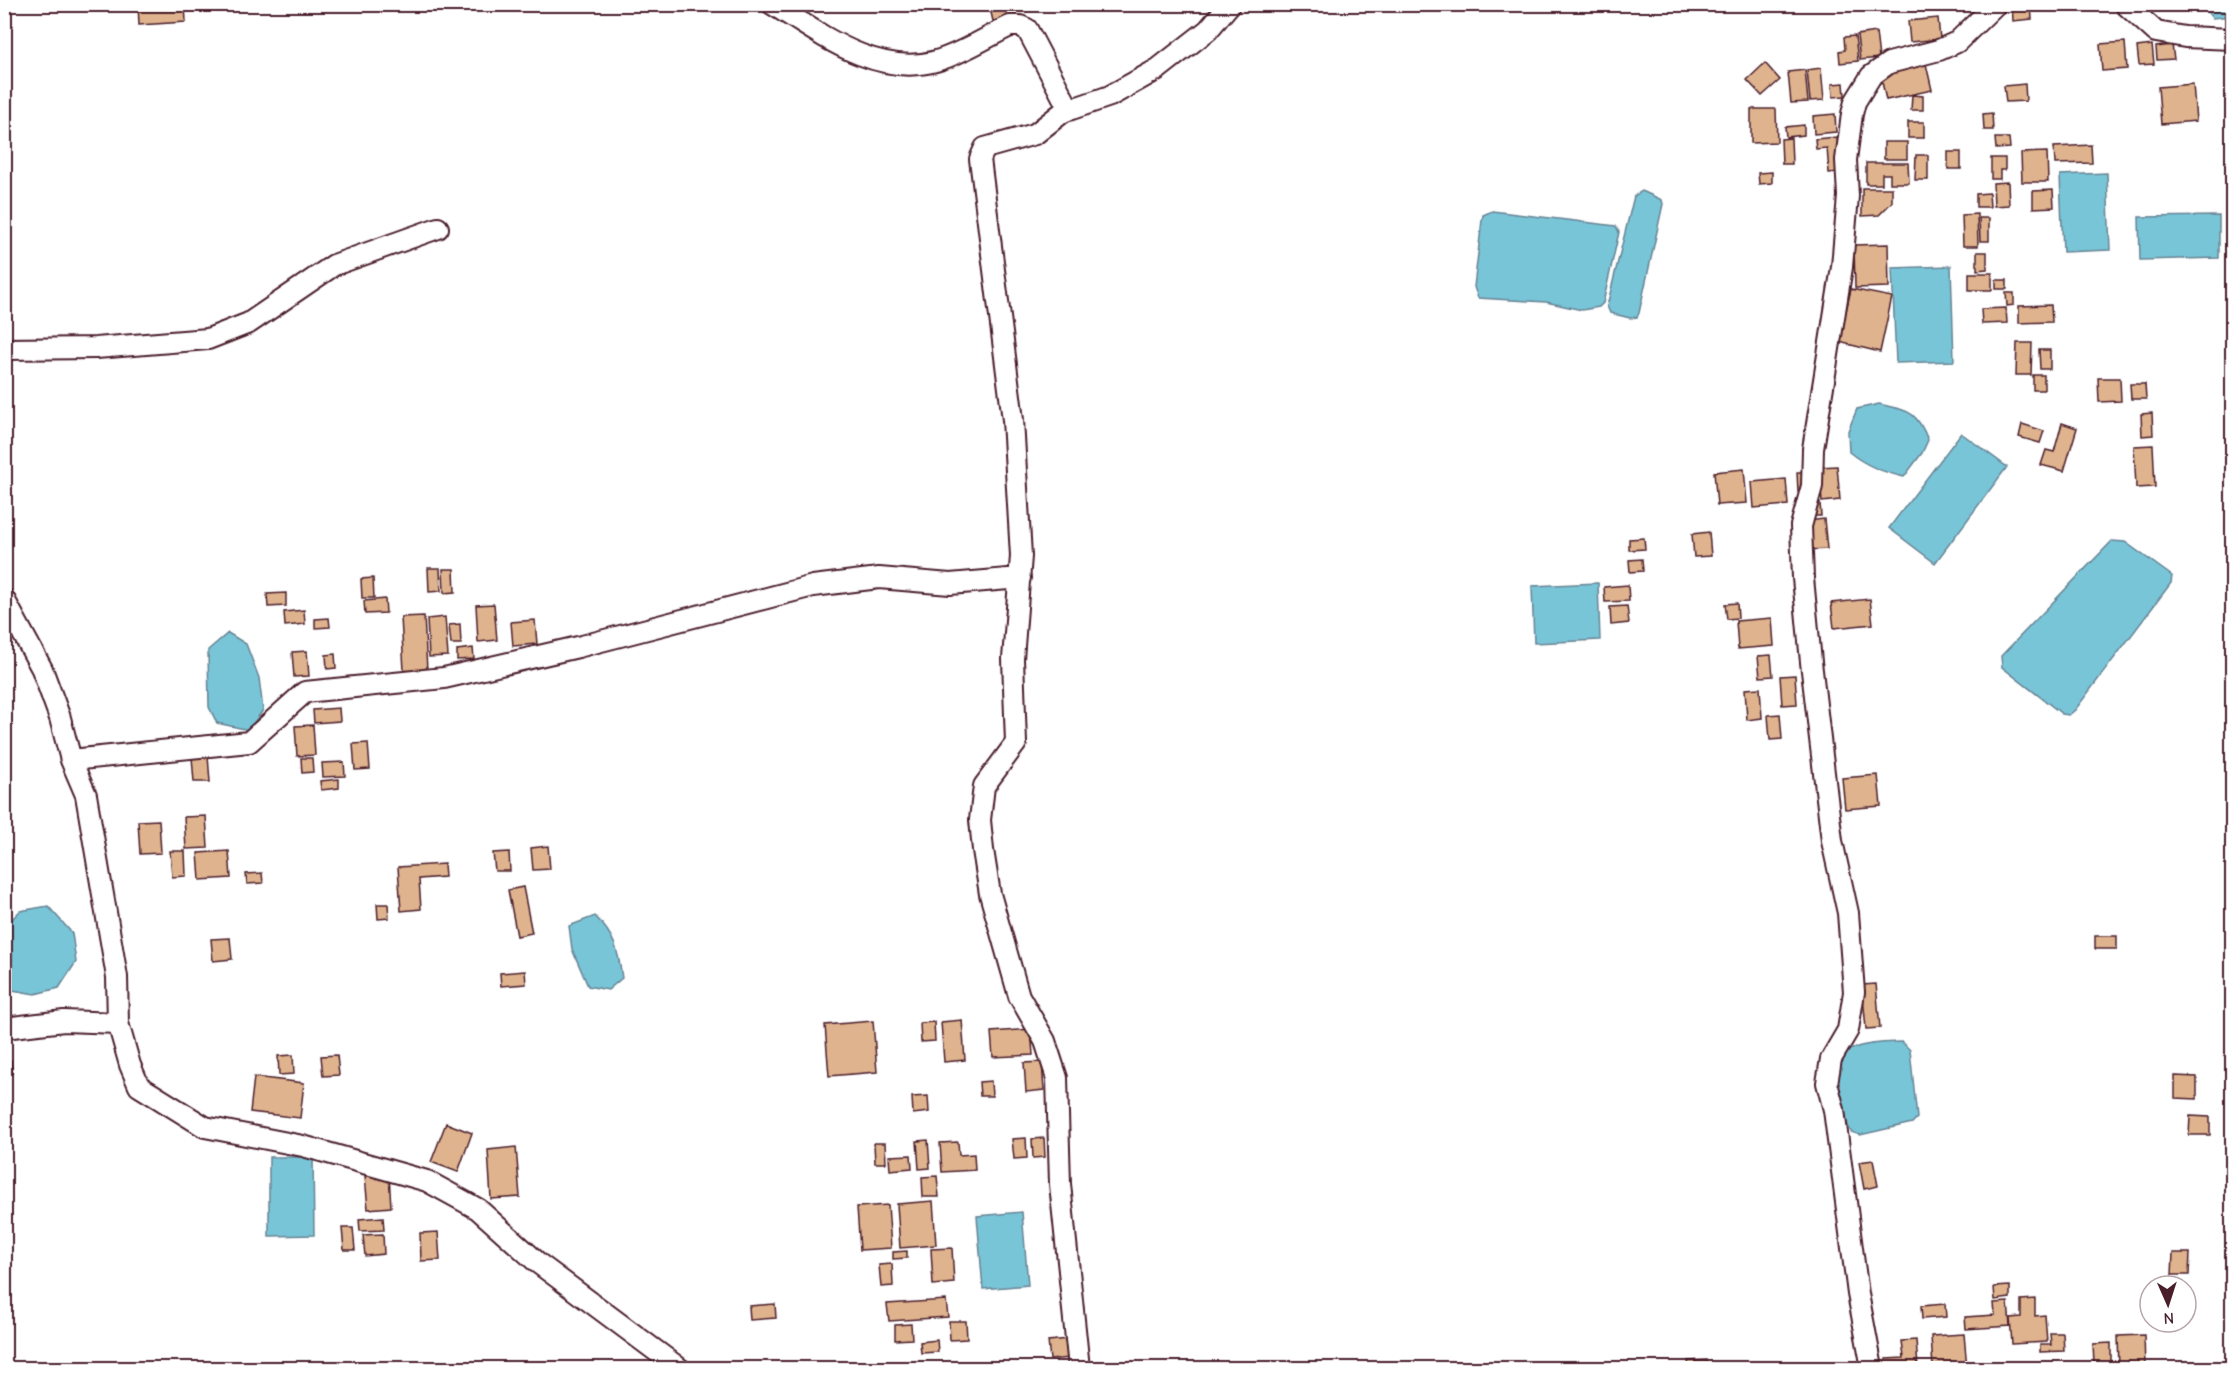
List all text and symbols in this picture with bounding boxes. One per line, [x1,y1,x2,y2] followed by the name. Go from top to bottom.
[2138,1274,2198,1334] north arrow
[2163,1309,2174,1327] text: N

